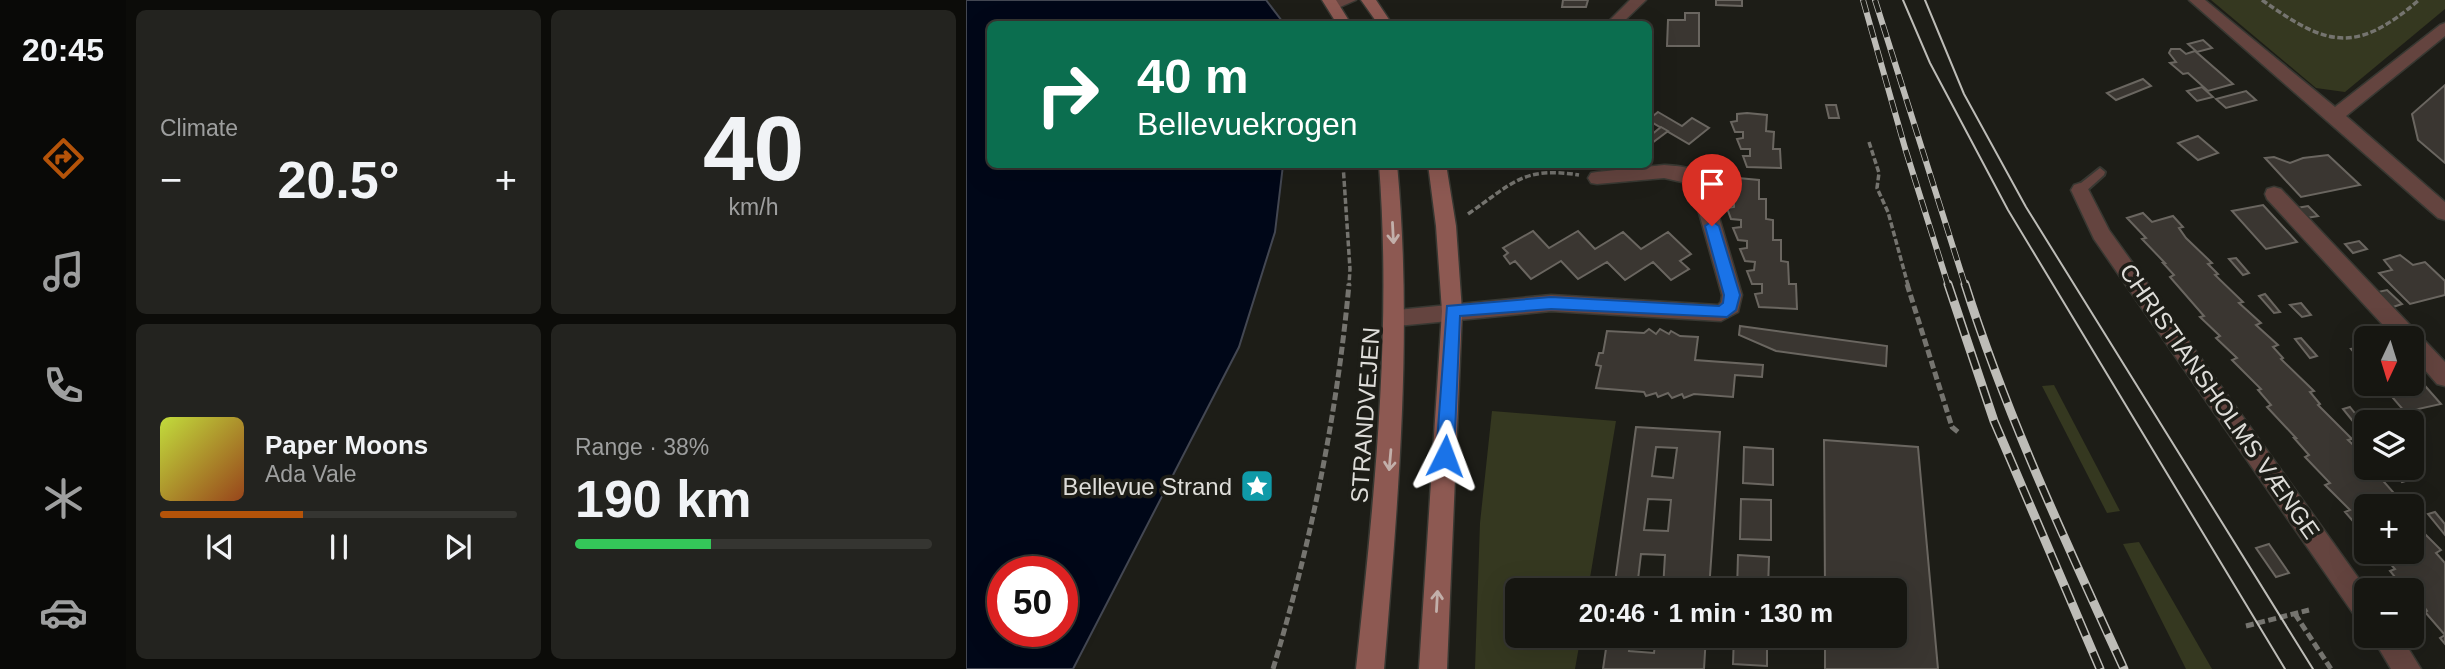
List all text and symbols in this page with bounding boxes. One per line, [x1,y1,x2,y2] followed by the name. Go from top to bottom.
[22,32,104,68] text: 20:45
[1022,49,1113,140] icon: right
[1137,49,1249,103] text: 40 m
[703,98,804,199] text: 40
[1137,106,1358,142] text: Bellevuekrogen
[160,115,238,141] text: Climate
[39,134,88,183] icon: directions
[277,151,400,209] text: 20.5°
[1682,154,1742,226] pin
[160,159,182,201] text: −
[495,159,517,201] text: +
[1693,165,1731,203] icon: arrive
[729,194,778,220] text: km/h
[1387,221,1400,243] one-way arrow
[39,247,88,296] icon: music
[2114,258,2326,544] street label: CHRISTIANSHOLMS VÆNGE
[1345,326,1385,504] street label: STRANDVEJEN
[2354,326,2424,396] north arrow
[2354,326,2424,648] map controls
[39,361,88,410] icon: phone
[2354,410,2424,480] button: layers
[1408,419,1482,493] position arrow
[265,430,428,460] text: Paper Moons
[575,434,709,460] text: Range · 38%
[1383,448,1396,470] one-way arrow
[265,461,357,487] text: Ada Vale
[1238,467,1276,505] place icon: Bellevue Strand
[575,470,751,528] text: 190 km
[1063,473,1232,500] place label: Bellevue Strand
[39,474,88,523] icon: climate
[2354,494,2424,564] button: +
[201,528,239,566] icon: previous
[320,528,358,566] icon: pause
[439,528,477,566] icon: next
[987,556,1078,647] speed limit sign: 50
[2354,578,2424,648] button: −
[39,588,88,637] icon: car
[1430,590,1443,613] one-way arrow
[1579,598,1833,628] text: 20:46 · 1 min · 130 m

